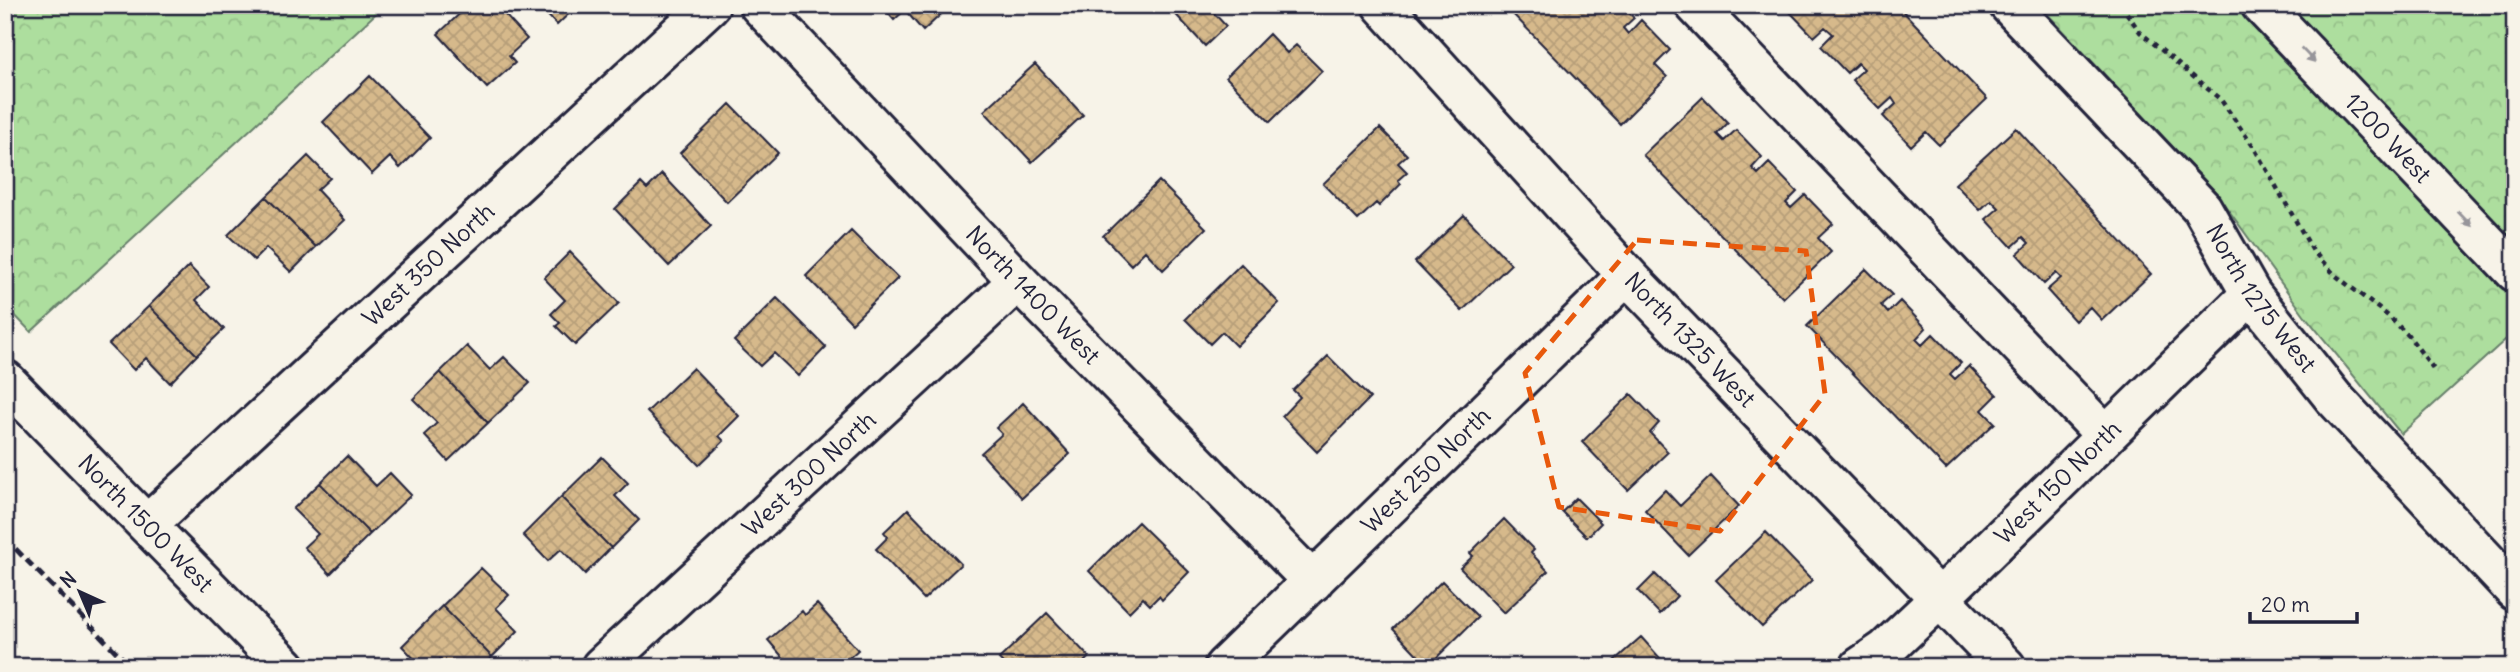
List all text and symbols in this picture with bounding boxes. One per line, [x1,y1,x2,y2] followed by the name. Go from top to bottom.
[2299,46,2316,63] one-way arrow
[2339,86,2438,189] street label: 1200 West
[356,196,500,333] street label: West 350 North
[2456,210,2472,227] one-way arrow
[2200,218,2323,378] street label: North 1275 West
[960,219,1107,370] street label: North 1400 West
[1619,266,1763,413] street label: North 1325 West
[1355,400,1496,539] street label: West 250 North
[736,404,882,542] street label: West 300 North
[1988,413,2127,550] street label: West 150 North
[72,448,220,598] street label: North 1500 West
[46,556,116,626] north arrow
[55,567,81,593] text: N
[2250,581,2357,625] scale bar
[2261,591,2310,618] text: 20 m

